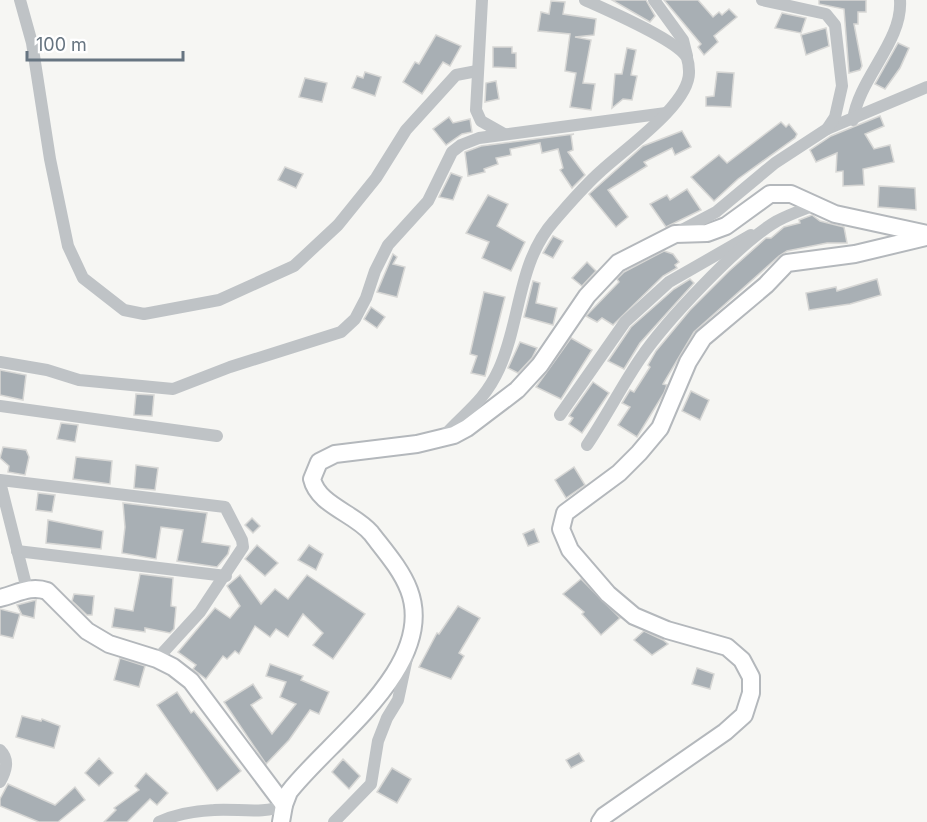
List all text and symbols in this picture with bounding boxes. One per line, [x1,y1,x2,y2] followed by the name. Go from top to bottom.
[27,24,183,62] scale bar
[36,34,87,55] text: 100 m

